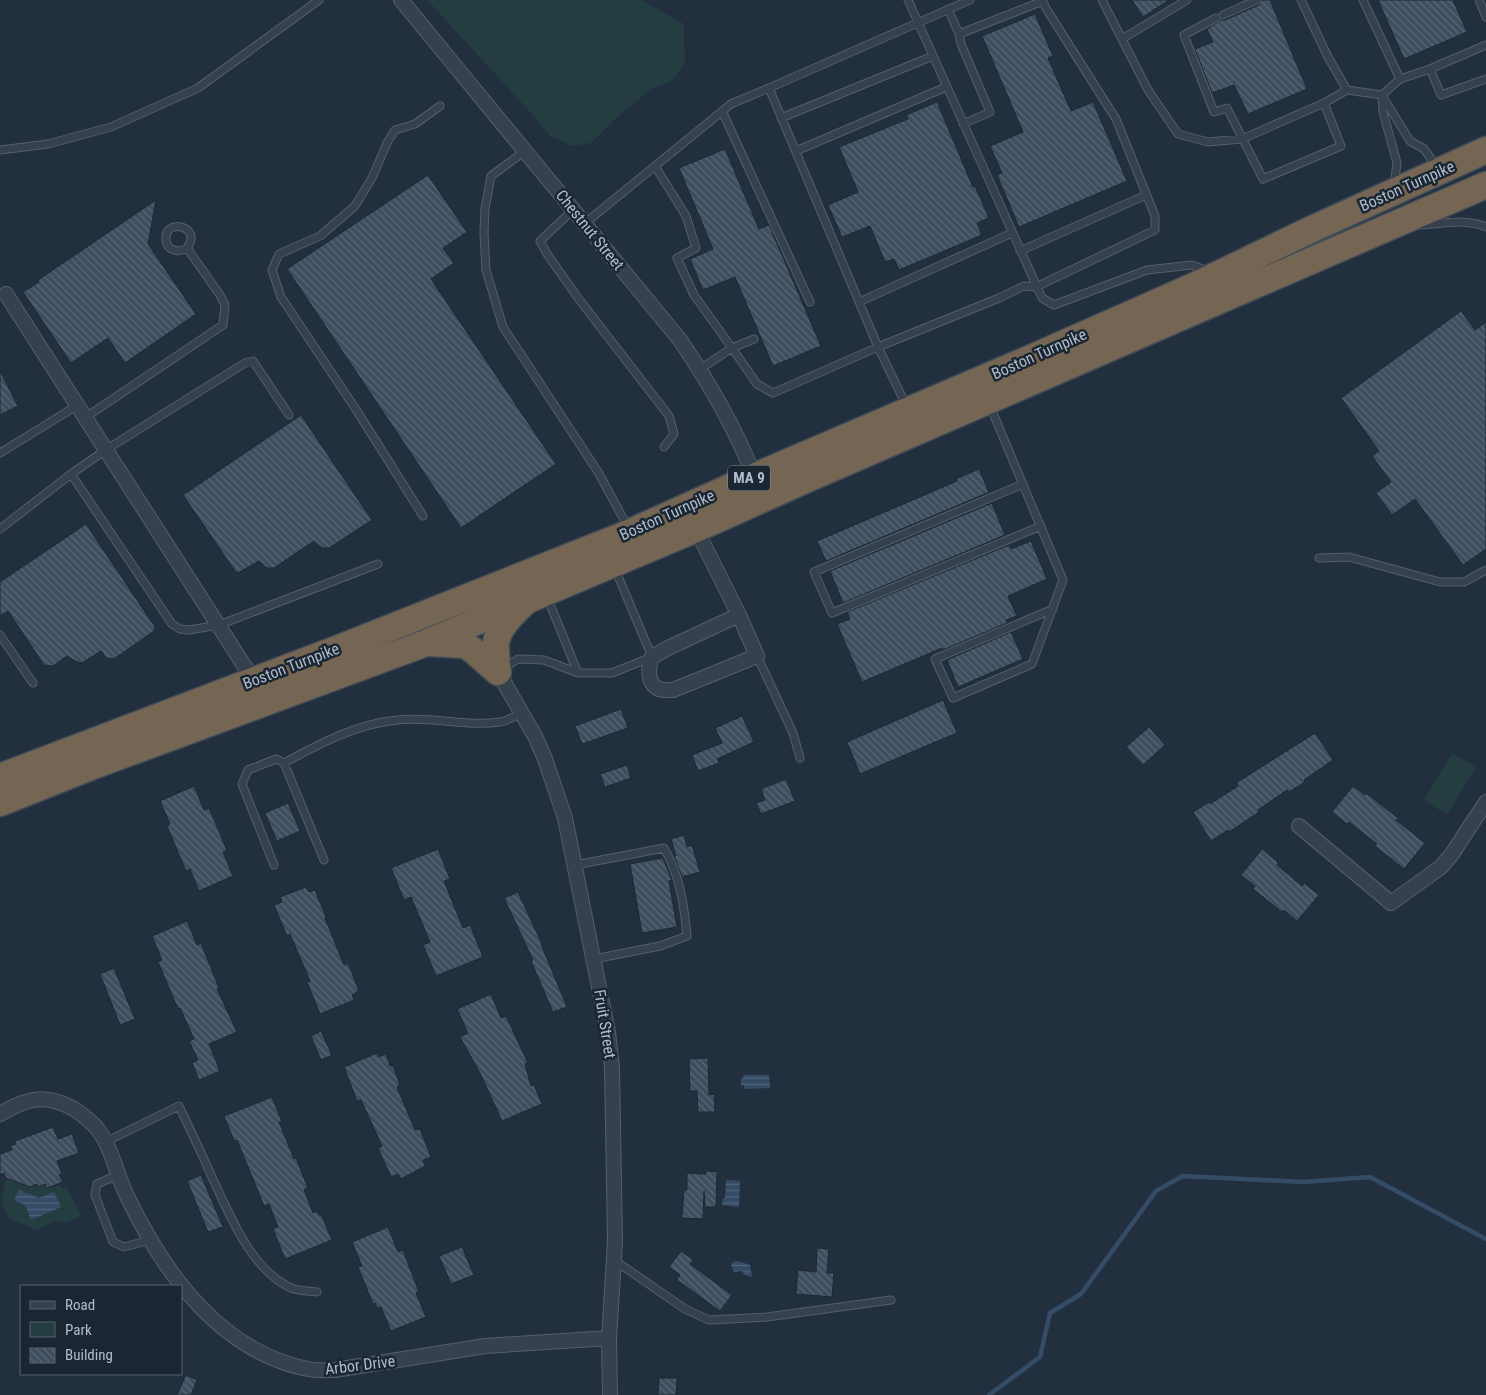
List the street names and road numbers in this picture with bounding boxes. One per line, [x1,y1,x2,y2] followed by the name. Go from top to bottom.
[1357,157,1457,215] street label: Boston Turnpike
[552,186,628,274] street label: Chestnut Street
[989,325,1089,383] street label: Boston Turnpike
[728,466,770,490] road number: MA 9
[617,486,717,544] street label: Boston Turnpike
[240,639,342,693] street label: Boston Turnpike
[590,988,620,1060] street label: Fruit Street
[324,1351,396,1379] street label: Arbor Drive

